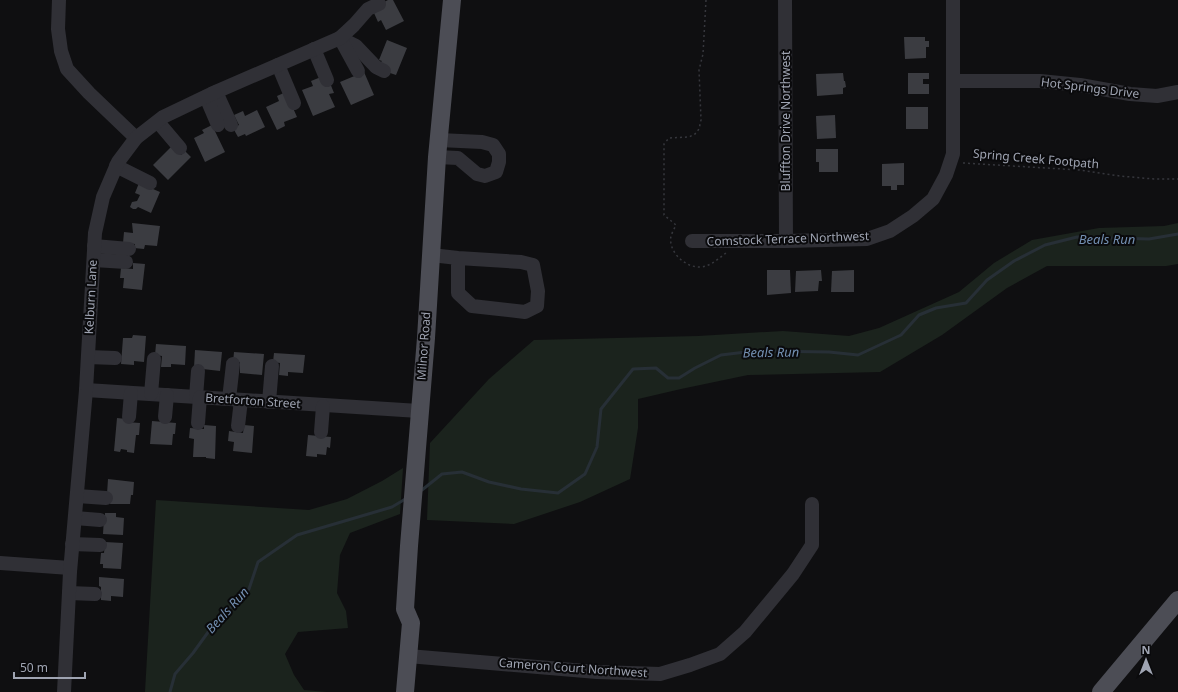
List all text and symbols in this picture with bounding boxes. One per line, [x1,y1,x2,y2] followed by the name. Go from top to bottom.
[777,50,794,191] street label: Bluffton Drive Northwest
[1040,73,1140,102] street label: Hot Springs Drive
[972,145,1100,172] street label: Spring Creek Footpath
[706,227,870,250] street label: Comstock Terrace Northwest
[1079,230,1135,248] water label: Beals Run
[80,259,101,335] street label: Kelburn Lane
[413,311,434,381] street label: Milnor Road
[743,343,799,361] water label: Beals Run
[205,389,302,412] street label: Bretforton Street
[201,583,253,637] water label: Beals Run
[1126,640,1166,680] north arrow
[1142,642,1150,657] text: N
[14,654,85,680] scale bar
[498,654,649,681] street label: Cameron Court Northwest
[20,659,48,676] text: 50 m

